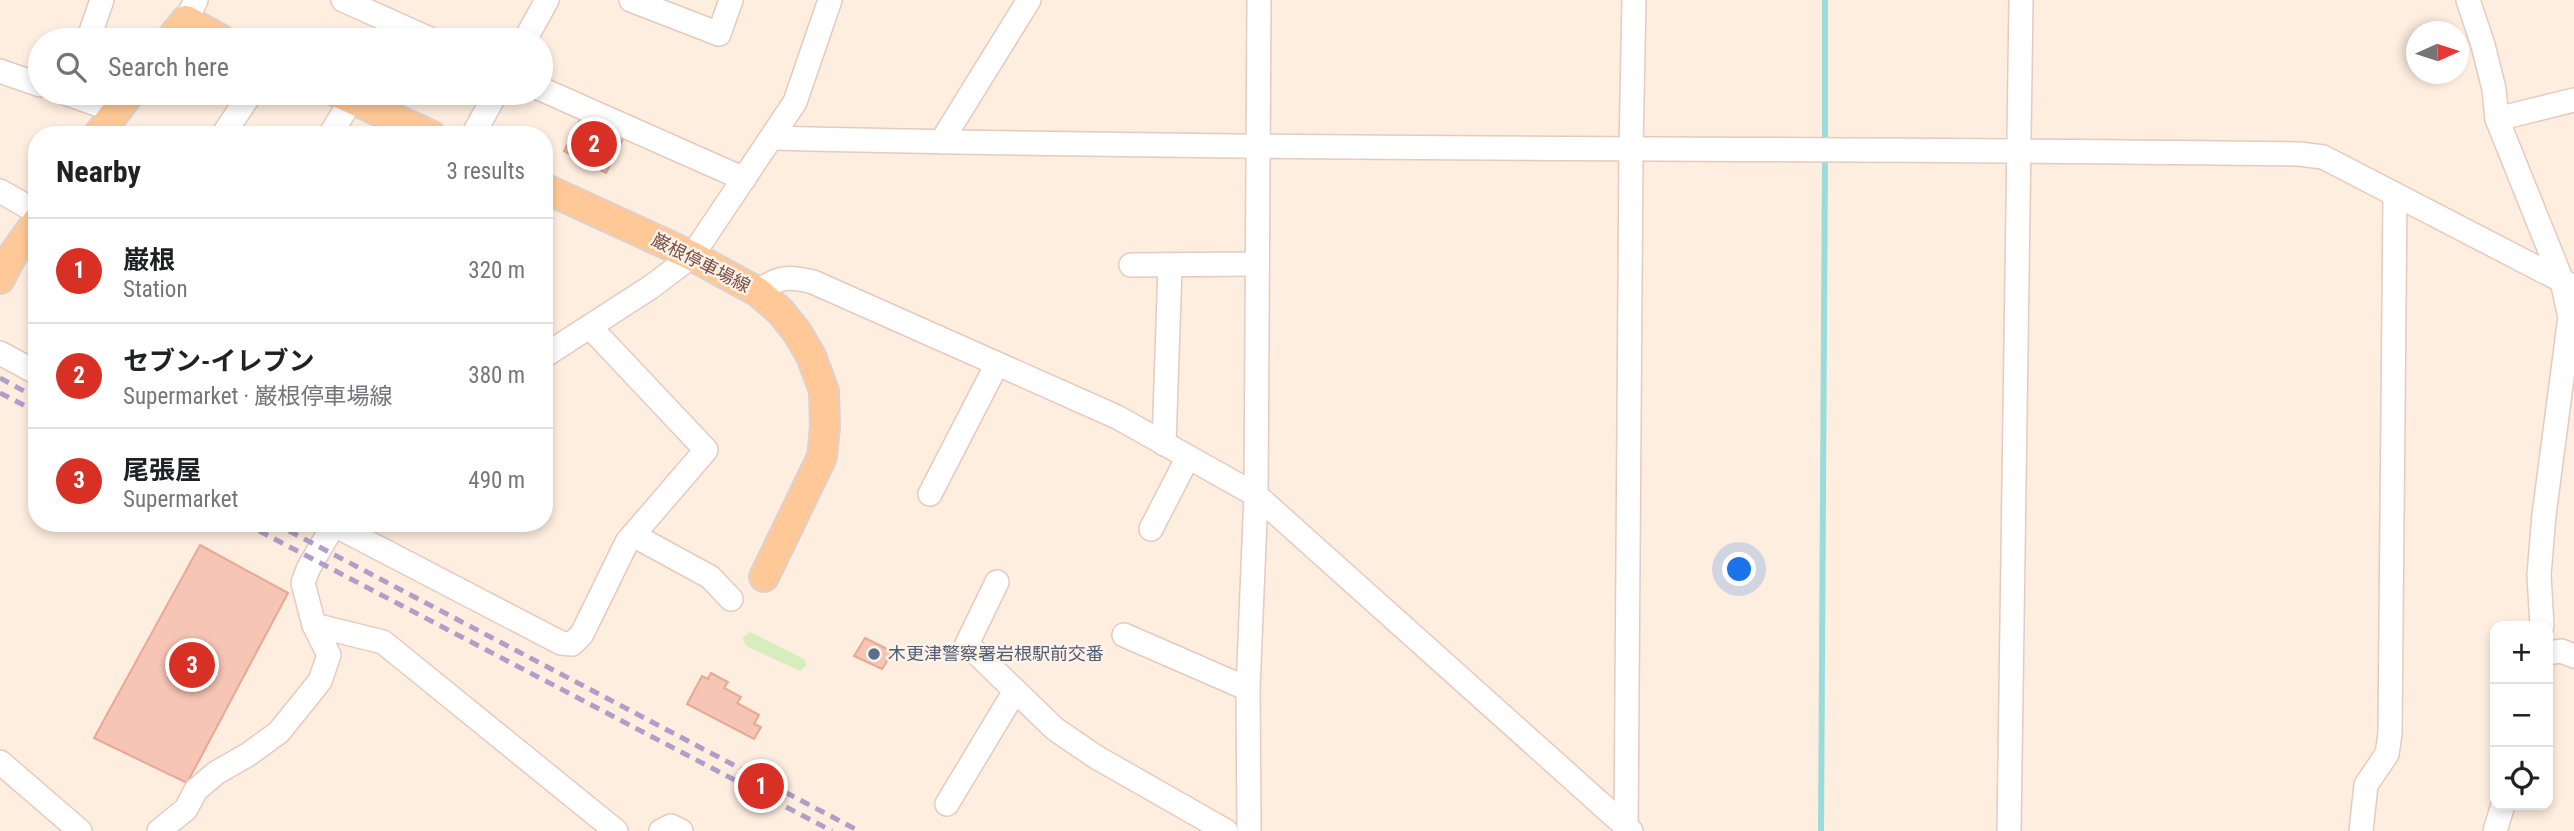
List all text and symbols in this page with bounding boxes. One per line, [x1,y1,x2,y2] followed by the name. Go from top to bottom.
[2406,21,2469,84] north arrow
[28,28,553,105] search box
[52,48,90,86] icon: search
[108,52,229,82] text: Search here
[571,118,617,170] pin: 2
[56,154,141,189] text: Nearby
[447,158,525,185] text: 3 results
[648,229,754,296] street label: 巌根停車場線
[123,245,175,275] text: 巌根
[73,257,85,284] text: 1
[468,257,525,284] text: 320 m
[123,276,188,303] text: Station
[123,346,314,376] text: セブン-イレブン
[73,362,85,389] text: 2
[468,362,525,389] text: 380 m
[123,383,392,410] text: Supermarket · 巌根停車場線
[123,455,201,485] text: 尾張屋
[73,467,85,494] text: 3
[468,467,525,494] text: 490 m
[123,486,238,513] text: Supermarket
[1722,552,1756,586] your location
[2490,621,2553,810] map controls
[2490,621,2553,684] button: +
[169,639,215,691] pin: 3
[888,643,1104,664] place label: 木更津警察署岩根駅前交番
[866,646,882,662] marker: 木更津警察署岩根駅前交番
[2490,684,2553,747] button: −
[2490,747,2553,810] button: locate
[738,760,784,812] pin: 1

